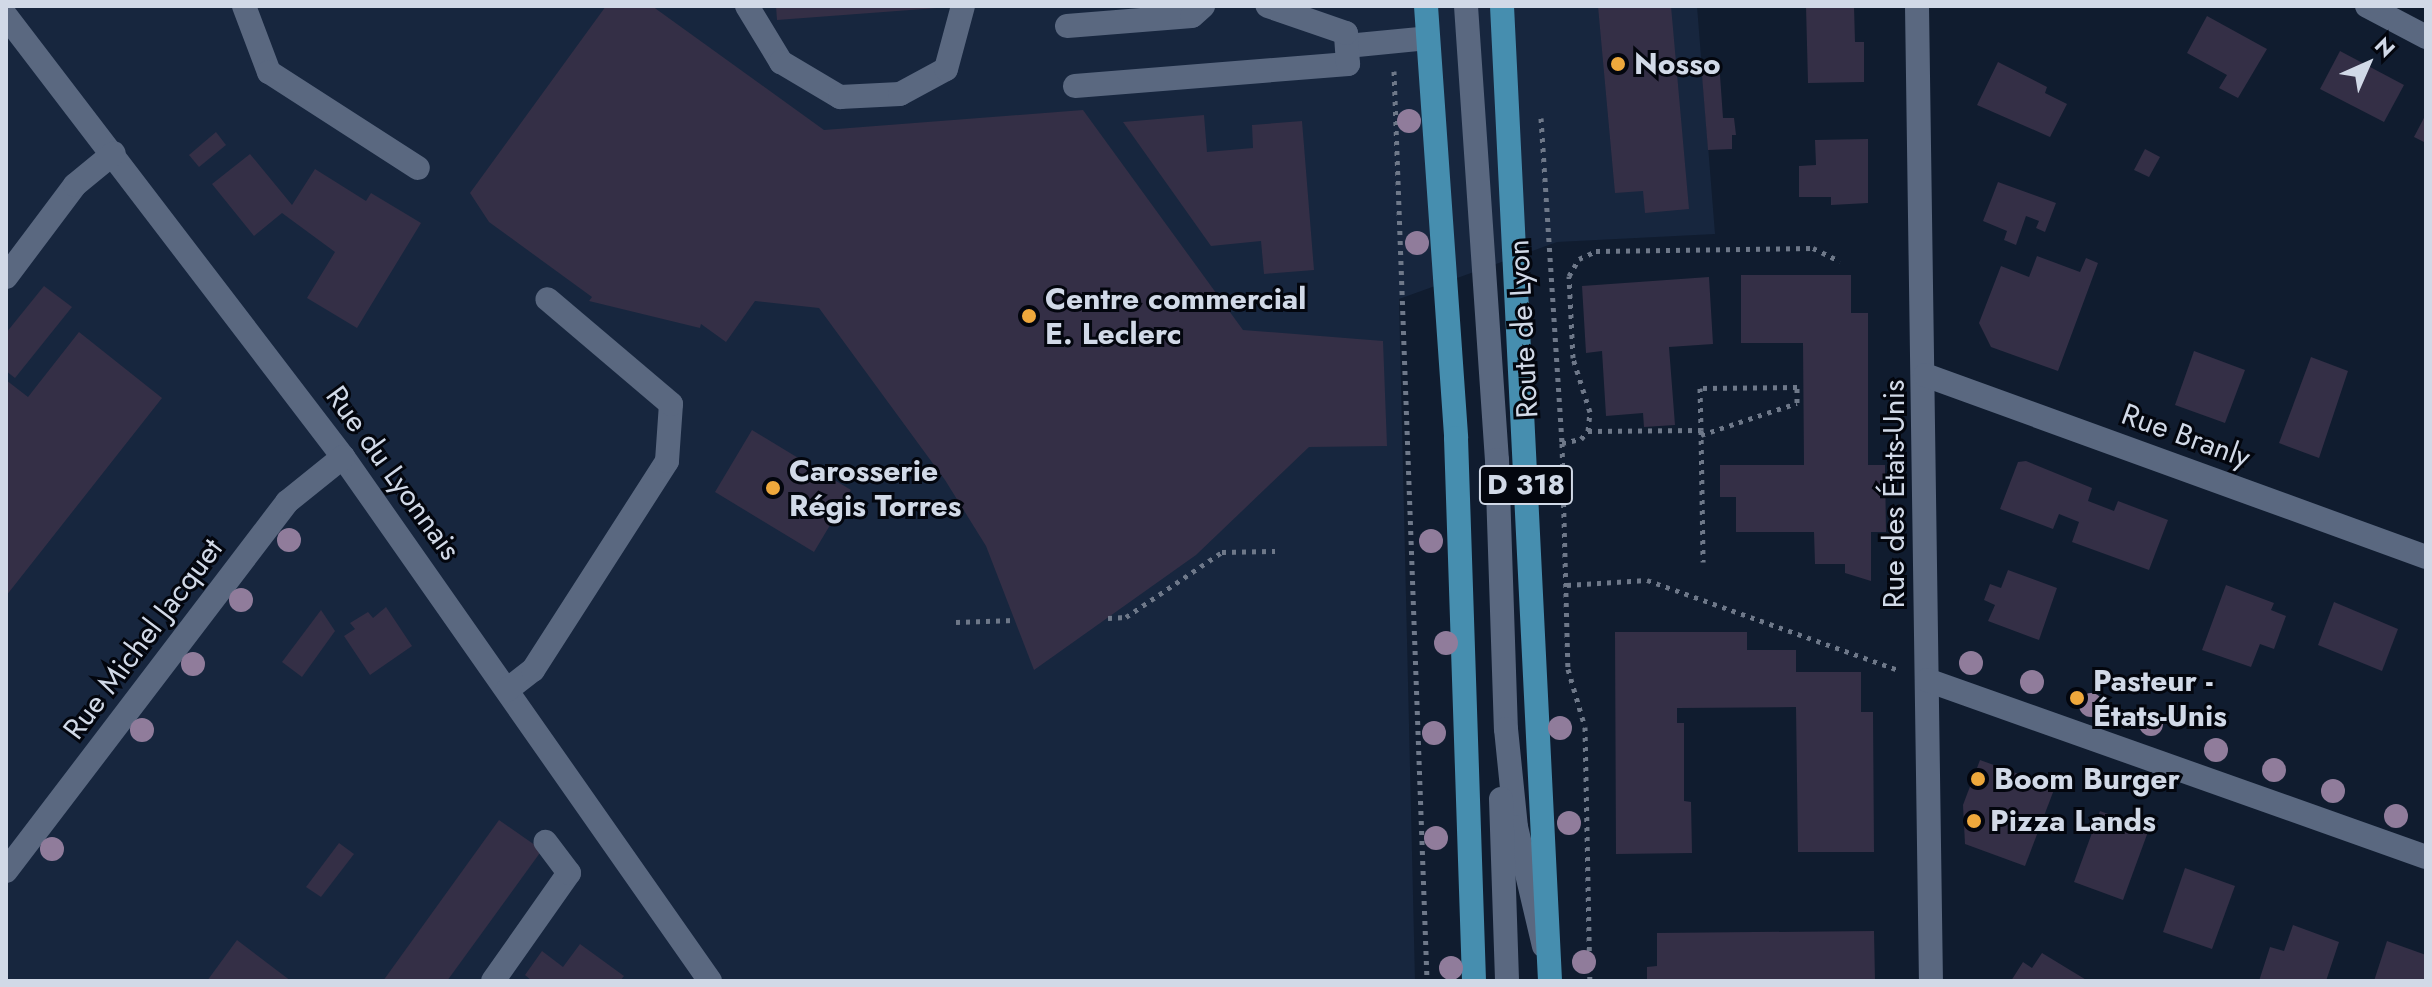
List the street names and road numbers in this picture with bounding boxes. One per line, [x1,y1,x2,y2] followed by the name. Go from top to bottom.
[1500,239,1546,419] street label: Route de Lyon
[318,379,468,567] street label: Rue du Lyonnais
[1876,380,1912,608] street label: Rue des États-Unis
[2117,396,2255,476] street label: Rue Branly
[1478,461,1574,509] road number: D 318
[56,532,230,746] street label: Rue Michel Jacquet

